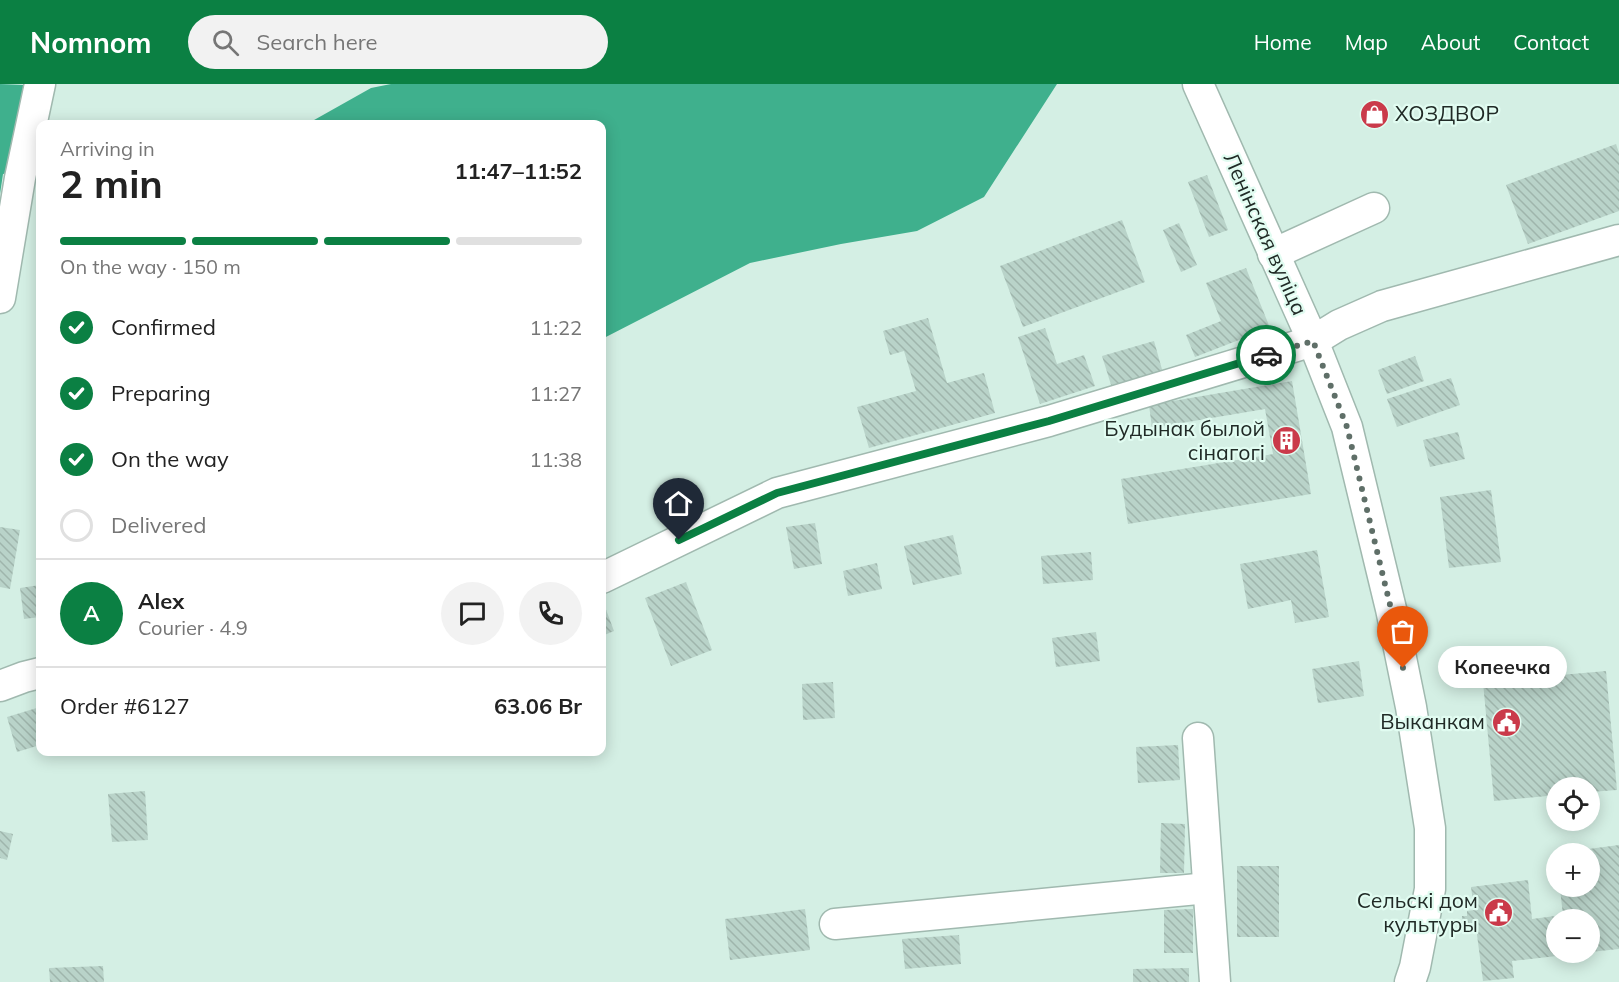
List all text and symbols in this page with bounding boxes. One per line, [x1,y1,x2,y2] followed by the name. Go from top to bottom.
[188,15,608,69] search box
[30,25,152,60] text: Nomnom
[209,26,242,59] icon: search
[257,28,377,56] text: Search here
[1254,29,1312,55] text: Home
[1345,29,1388,55] text: Map
[1421,29,1480,55] text: About
[1513,29,1589,55] text: Contact
[1358,98,1390,130] shop icon: ХОЗДВОР
[1395,100,1499,126] place label: ХОЗДВОР
[60,136,155,161] text: Arriving in
[1218,148,1313,319] street label: Ленінская вуліца
[454,157,582,185] text: 11:47–11:52
[60,159,163,208] text: 2 min
[60,254,241,279] text: On the way · 150 m
[60,311,93,344] icon: check
[111,313,216,341] text: Confirmed
[529,315,582,340] text: 11:22
[1236,325,1296,385] courier
[1250,339,1283,372] icon: car
[60,377,93,410] icon: check
[111,379,211,407] text: Preparing
[529,381,582,406] text: 11:27
[1104,415,1265,465] place label: Будынак былой сінагогі
[1270,425,1302,457] building icon: Будынак былой сінагогі
[60,443,93,476] icon: check
[111,445,229,473] text: On the way
[529,447,582,472] text: 11:38
[653,478,704,540] pin
[662,487,695,520] icon: home
[111,511,206,539] text: Delivered
[441,582,504,645] button: chat
[519,582,582,645] button: phone
[138,587,184,615] text: Alex
[83,599,100,627] text: A
[1377,606,1428,668] pin
[138,615,248,640] text: Courier · 4.9
[1386,615,1419,648] icon: bag
[1439,647,1568,689] callout: Копеечка
[1454,654,1551,679] text: Копеечка
[60,692,190,720] text: Order #6127
[494,692,582,720] text: 63.06 Br
[1490,706,1522,738] public building icon: Выканкам
[1380,708,1485,734] place label: Выканкам
[1546,777,1600,963] map controls
[1546,777,1600,831] button: locate
[1546,843,1600,897] button: +
[1357,887,1478,937] place label: Сельскі дом культуры
[1483,897,1515,929] public building icon: Сельскі дом культуры
[1546,909,1600,963] button: −

